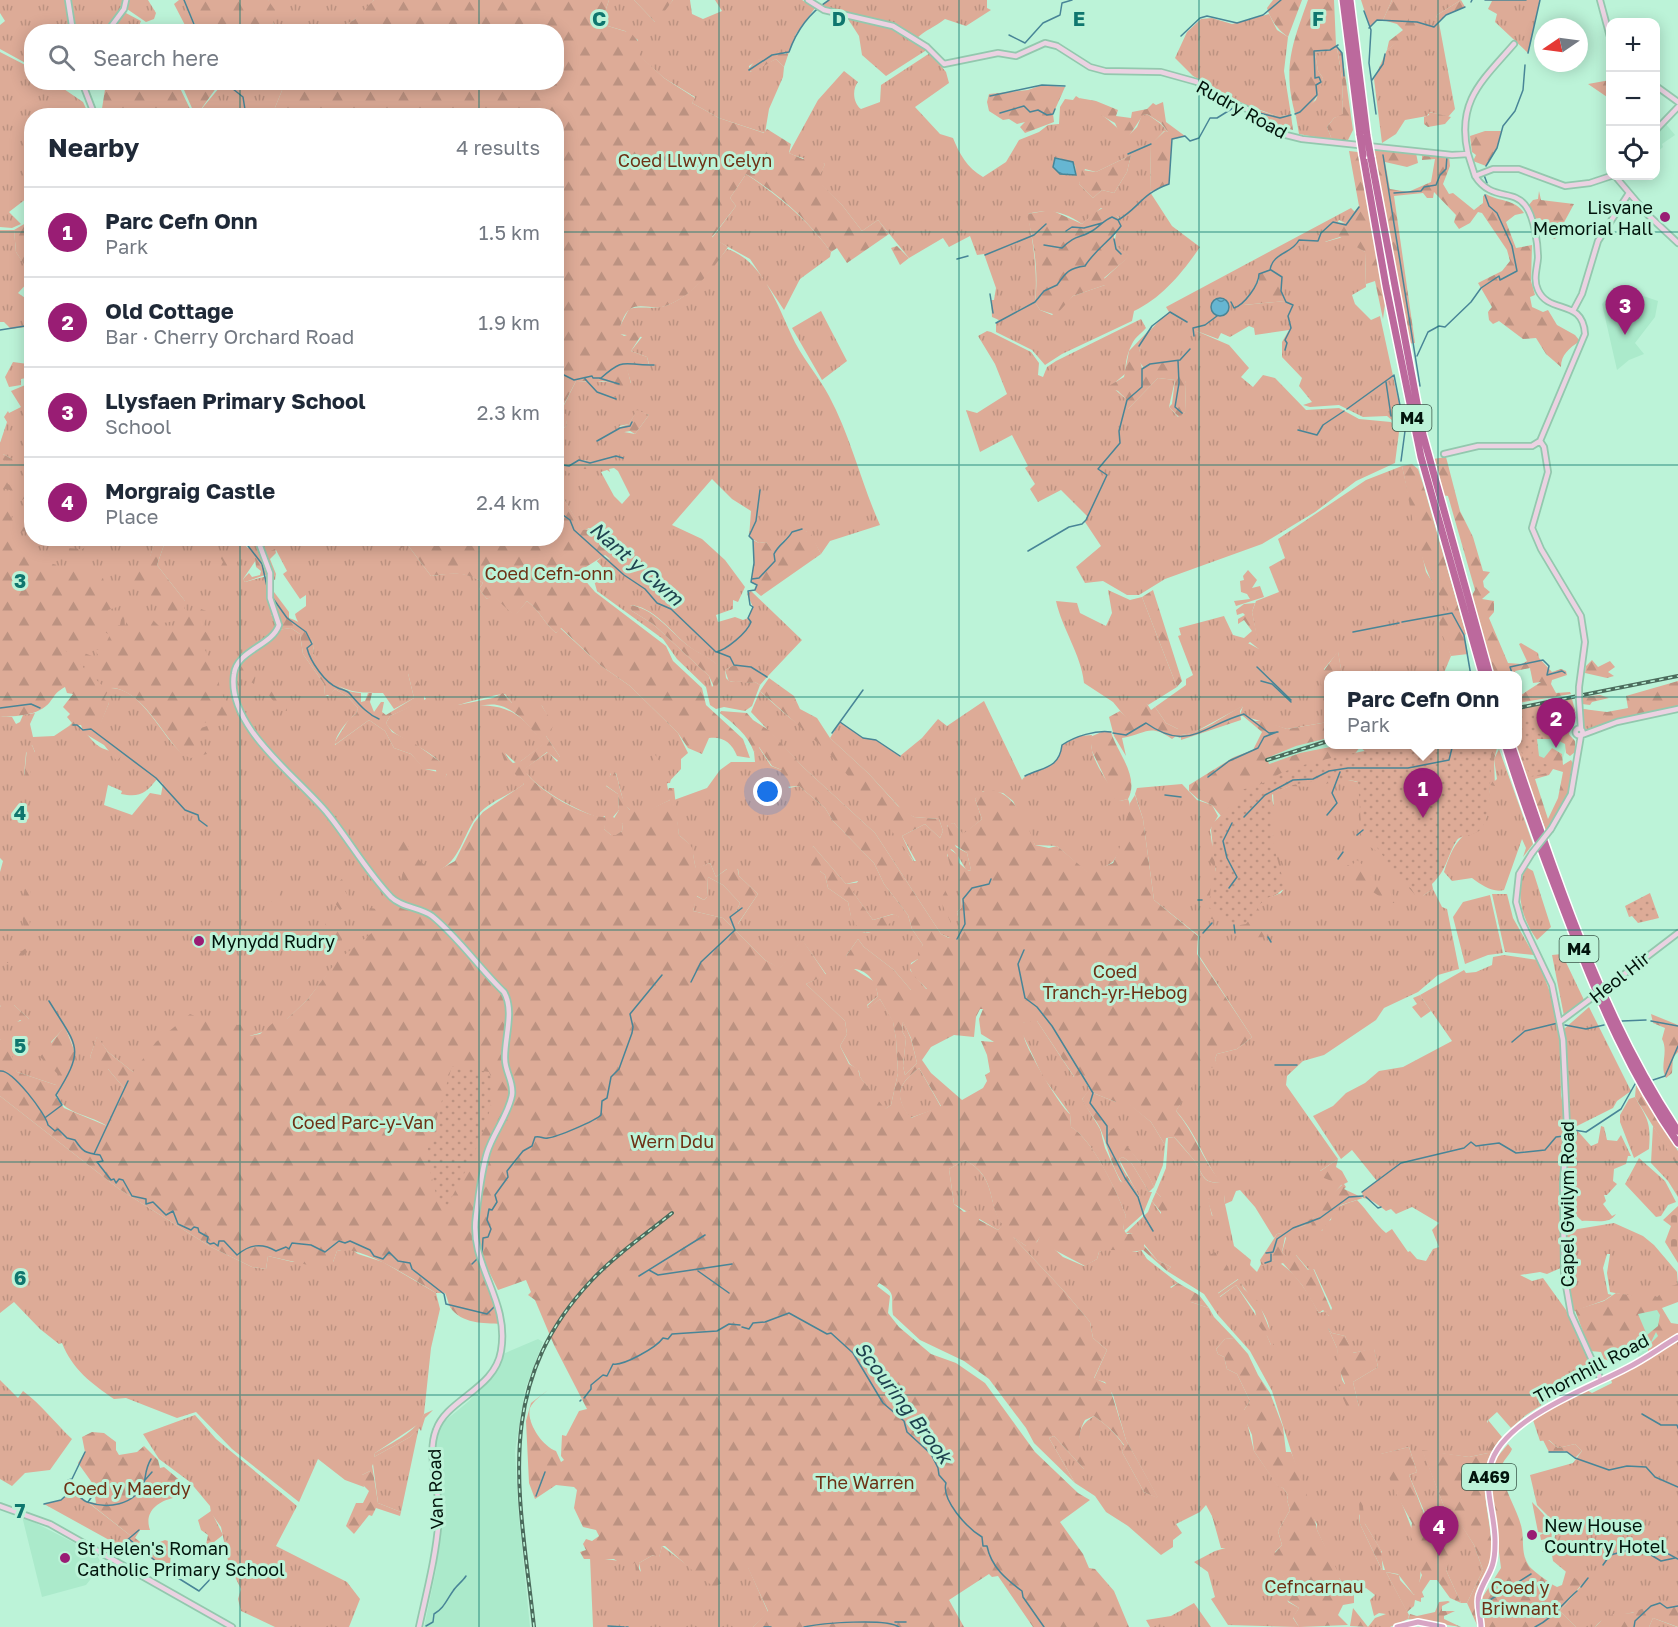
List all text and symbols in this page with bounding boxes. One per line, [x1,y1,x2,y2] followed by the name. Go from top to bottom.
[592,6,606,30] text: C
[832,6,846,30] text: D
[1073,6,1085,30] text: E
[1312,6,1324,30] text: F
[1534,18,1588,72] north arrow
[1606,18,1660,180] map controls
[1606,18,1660,72] button: +
[24,24,564,90] search box
[45,41,78,74] icon: search
[93,44,219,71] text: Search here
[1606,72,1660,126] button: −
[1193,75,1291,143] street label: Rudry Road
[1606,126,1660,180] button: locate
[48,132,139,163] text: Nearby
[456,135,540,159] text: 4 results
[618,149,772,171] park label: Coed Llwyn Celyn
[1533,196,1653,239] place label: Lisvane Memorial Hall
[105,207,257,234] text: Parc Cefn Onn
[1658,210,1672,224] marker: Lisvane Memorial Hall
[62,220,73,244] text: 1
[479,220,540,244] text: 1.5 km
[105,234,148,258] text: Park
[1606,286,1644,335] pin: 3
[105,297,234,324] text: Old Cottage
[61,310,74,334] text: 2
[478,310,540,334] text: 1.9 km
[105,324,354,348] text: Bar · Cherry Orchard Road
[105,387,366,414] text: Llysfaen Primary School
[61,400,74,424] text: 3
[477,400,540,424] text: 2.3 km
[1392,405,1432,431] road number: M4
[105,414,171,438] text: School
[105,477,275,504] text: Morgraig Castle
[61,490,74,514] text: 4
[476,490,540,514] text: 2.4 km
[105,504,158,528] text: Place
[585,516,689,611] water label: Nant y Cwm
[485,562,613,584] park label: Coed Cefn-onn
[14,568,26,592] text: 3
[1324,671,1522,749] popup
[1347,685,1499,712] text: Parc Cefn Onn
[1536,698,1576,748] pin: 2
[1347,712,1390,736] text: Park
[1404,768,1442,818] pin: 1
[753,777,782,806] your location
[14,800,26,824] text: 4
[211,930,335,952] place label: Mynydd Rudry
[192,934,206,948] marker: Mynydd Rudry
[1560,936,1598,962] road number: M4
[1584,947,1654,1007] street label: Heol Hir
[1043,960,1187,1003] park label: Coed Tranch-yr-Hebog
[14,1033,26,1057] text: 5
[292,1111,434,1133] park label: Coed Parc-y-Van
[1556,1121,1578,1287] street label: Capel Gwilym Road
[630,1130,714,1152] park label: Wern Ddu
[14,1265,26,1289] text: 6
[1530,1328,1652,1408] street label: Thornhill Road
[849,1336,959,1471] water label: Scouring Brook
[423,1448,447,1530] street label: Van Road
[1462,1464,1516,1490] road number: A469
[815,1471,915,1493] park label: The Warren
[63,1477,191,1499] park label: Coed y Maerdy
[15,1498,26,1522] text: 7
[1420,1506,1458,1556] pin: 4
[1544,1514,1666,1557] place label: New House Country Hotel
[1525,1528,1539,1542] marker: New House Country Hotel
[77,1537,285,1580] place label: St Helen's Roman Catholic Primary School
[58,1551,72,1565] marker: St Helen's Roman Catholic Primary School
[1264,1575,1364,1597] park label: Cefncarnau
[1481,1576,1559,1619] park label: Coed y Briwnant

